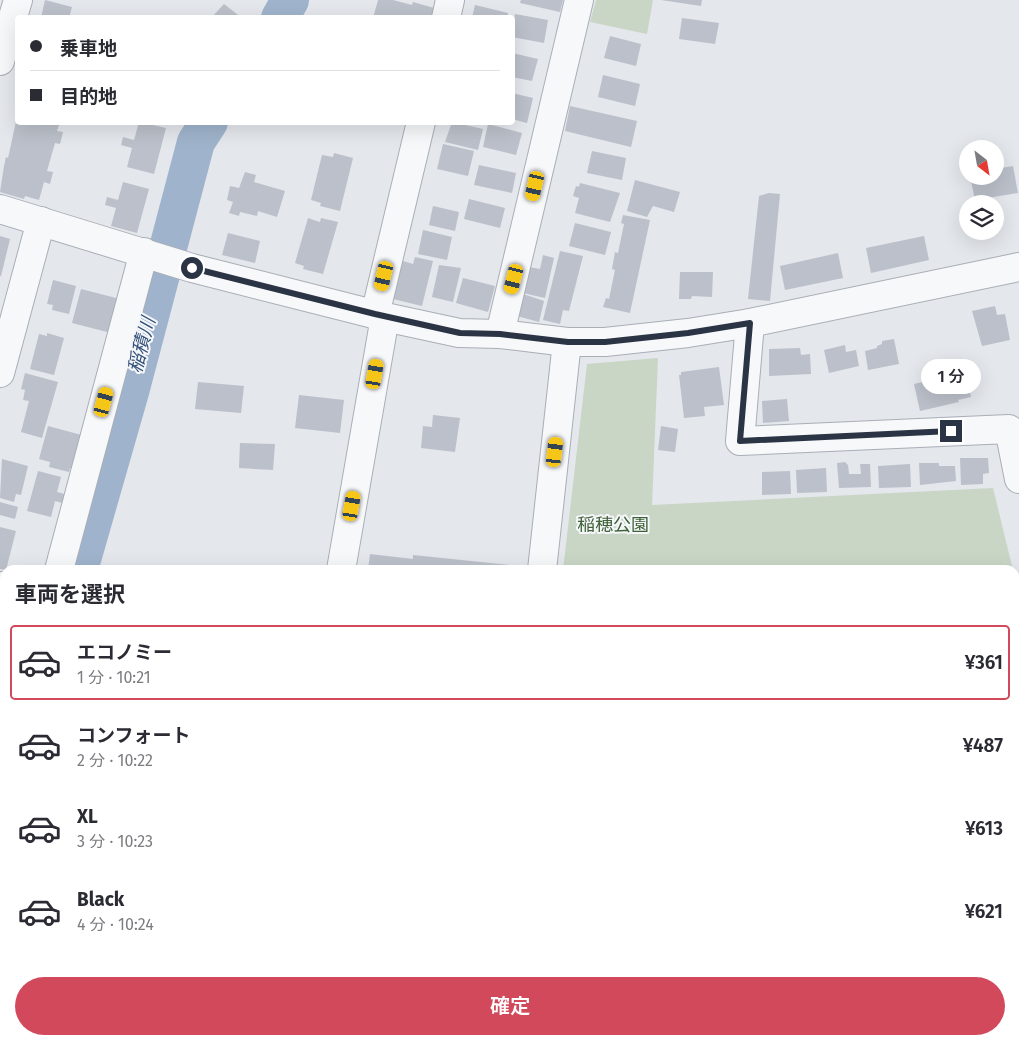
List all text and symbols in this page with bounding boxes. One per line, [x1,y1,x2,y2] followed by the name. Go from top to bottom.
[60,37,117,60] text: 乗車地
[60,85,117,108] text: 目的地
[959,140,1004,185] north arrow
[959,140,1004,240] map controls
[524,170,545,202] car
[959,195,1004,240] button: layers
[181,257,203,279] route start
[373,260,394,292] car
[503,263,524,295] car
[123,313,160,376] water label: 稲積川
[365,358,384,390] car
[921,358,981,394] callout: 1 分
[937,367,965,386] text: 1 分
[92,386,115,418] car
[940,420,962,442] route end
[545,436,564,468] car
[342,490,361,522] car
[577,514,649,536] park label: 稲穂公園
[15,581,125,608] text: 車両を選択
[17,640,62,685] icon: car
[77,641,172,664] text: エコノミー
[965,651,1003,674] text: ¥361
[77,668,151,687] text: 1 分 · 10:21
[17,723,62,768] icon: car
[77,724,190,747] text: コンフォート
[963,734,1003,757] text: ¥487
[77,751,153,770] text: 2 分 · 10:22
[77,805,98,828] text: XL
[17,806,62,851] icon: car
[965,817,1003,840] text: ¥613
[77,832,153,851] text: 3 分 · 10:23
[77,888,124,911] text: Black
[17,889,62,934] icon: car
[965,900,1003,923] text: ¥621
[77,915,154,934] text: 4 分 · 10:24
[15,977,1005,1035] button: 確定

